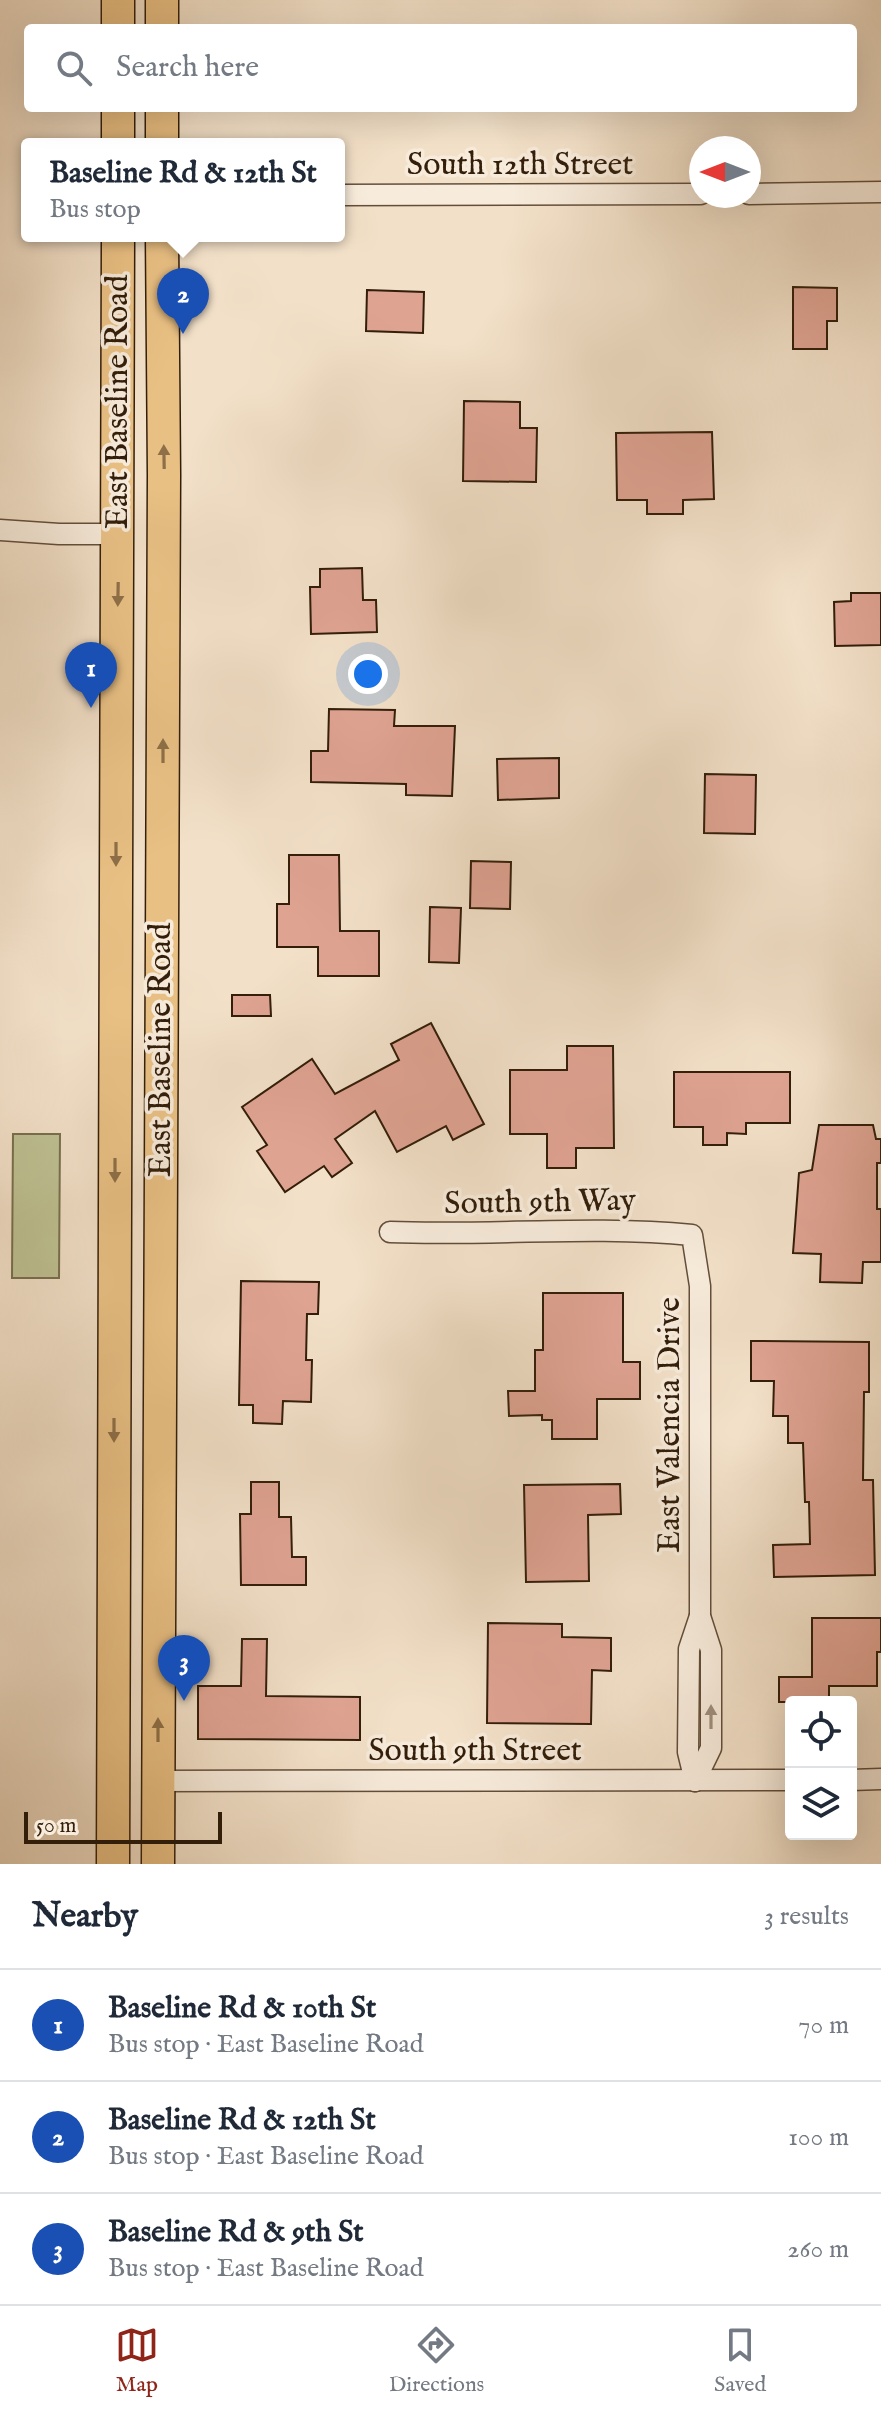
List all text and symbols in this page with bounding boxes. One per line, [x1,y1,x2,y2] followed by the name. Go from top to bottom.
[24,24,857,112] search box
[52,46,96,90] icon: search
[116,49,259,87] text: Search here
[689,136,761,208] north arrow
[21,138,345,242] popup
[407,145,633,186] street label: South 12th Street
[49,155,317,193] text: Baseline Rd & 12th St
[49,193,141,226] text: Bus stop
[157,268,209,334] pin: 2
[98,274,139,529] street label: East Baseline Road
[158,444,170,469] one-way arrow
[112,582,124,607] one-way arrow
[65,642,117,708] pin: 1
[348,654,388,694] your location
[157,738,169,763] one-way arrow
[110,842,122,867] one-way arrow
[141,922,182,1177] street label: East Baseline Road
[109,1158,121,1183] one-way arrow
[444,1181,637,1225] street label: South 9th Way
[650,1297,691,1553] street label: East Valencia Drive
[108,1418,120,1443] one-way arrow
[158,1635,210,1701] pin: 3
[785,1696,857,1840] map controls
[785,1696,857,1768] button: locate
[705,1704,717,1729] one-way arrow
[152,1717,164,1742] one-way arrow
[368,1731,582,1772] street label: South 9th Street
[785,1768,857,1840] button: layers
[24,1808,222,1844] scale bar
[36,1812,77,1840] text: 50 m
[32,1895,138,1938] text: Nearby
[764,1900,849,1933] text: 3 results
[108,1990,376,2028] text: Baseline Rd & 10th St
[53,2009,63,2042] text: 1
[798,2009,849,2042] text: 70 m
[108,2028,424,2061] text: Bus stop · East Baseline Road
[108,2102,376,2140] text: Baseline Rd & 12th St
[52,2121,64,2154] text: 2
[788,2121,849,2154] text: 100 m
[108,2140,424,2173] text: Bus stop · East Baseline Road
[108,2214,364,2252] text: Baseline Rd & 9th St
[53,2233,63,2266] text: 3
[787,2233,849,2266] text: 260 m
[108,2252,424,2285] text: Bus stop · East Baseline Road
[115,2323,159,2399] tab: Map
[389,2323,484,2399] tab: Directions
[714,2323,766,2399] tab: Saved

